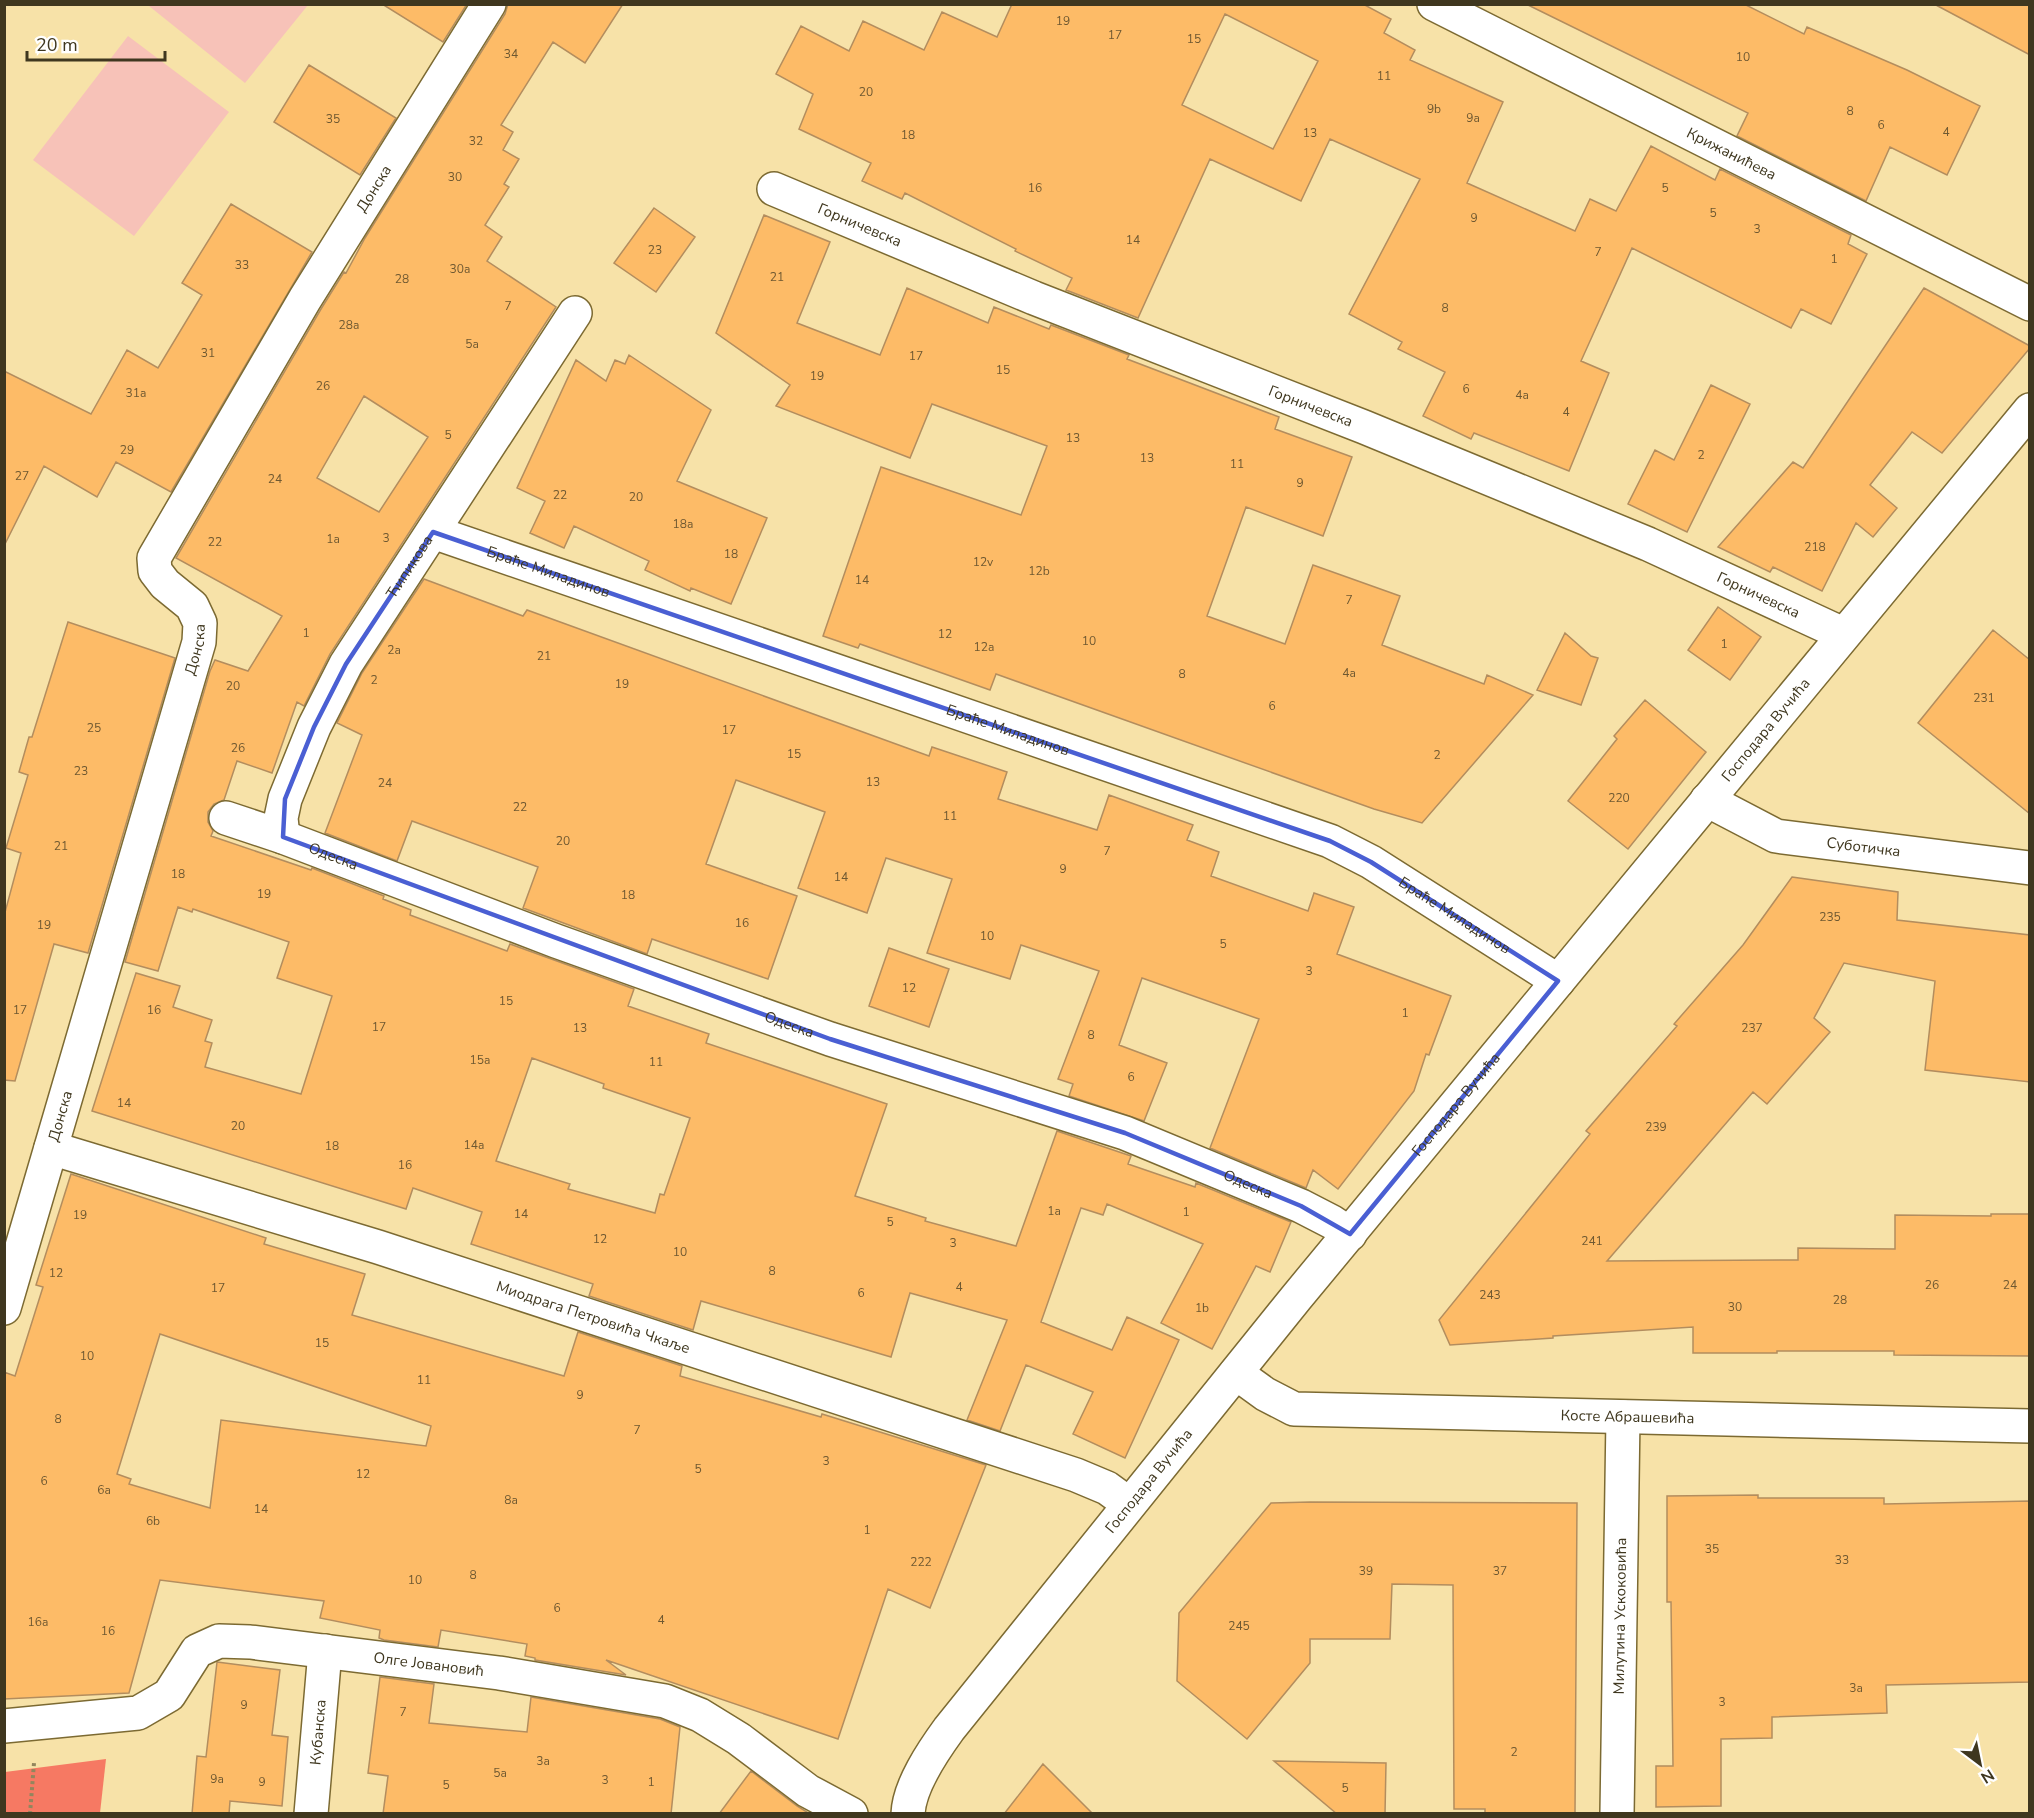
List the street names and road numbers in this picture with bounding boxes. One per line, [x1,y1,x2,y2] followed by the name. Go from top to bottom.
[1683,123,1780,185] street label: Крижанићева
[352,161,396,216] street label: Донска
[815,199,905,251] street label: Горничевска
[1266,381,1356,432] street label: Горничевска
[382,531,437,602] street label: Ћипикова
[484,541,613,602] street label: Браће Миладинов
[1714,567,1803,623] street label: Горничевска
[180,623,210,677] street label: Донска
[1717,674,1814,786] street label: Господара Вучића
[944,700,1072,760] street label: Браће Миладинов
[1825,832,1902,862] street label: Суботичка
[306,838,361,875] street label: Одеска
[1395,872,1515,958] street label: Браће Миладинов
[762,1006,817,1043] street label: Одеска
[1407,1048,1505,1160] street label: Господара Вучића
[43,1088,77,1144] street label: Донска
[1220,1165,1276,1203] street label: Одеска
[494,1276,693,1358] street label: Миодрага Петровића Чкаље
[1560,1405,1695,1428] street label: Косте Абрашевића
[1101,1424,1197,1537] street label: Господара Вучића
[1609,1538,1631,1695] street label: Милутина Ускоковића
[372,1647,485,1681] street label: Олге Јовановић
[305,1699,331,1766] street label: Кубанска

